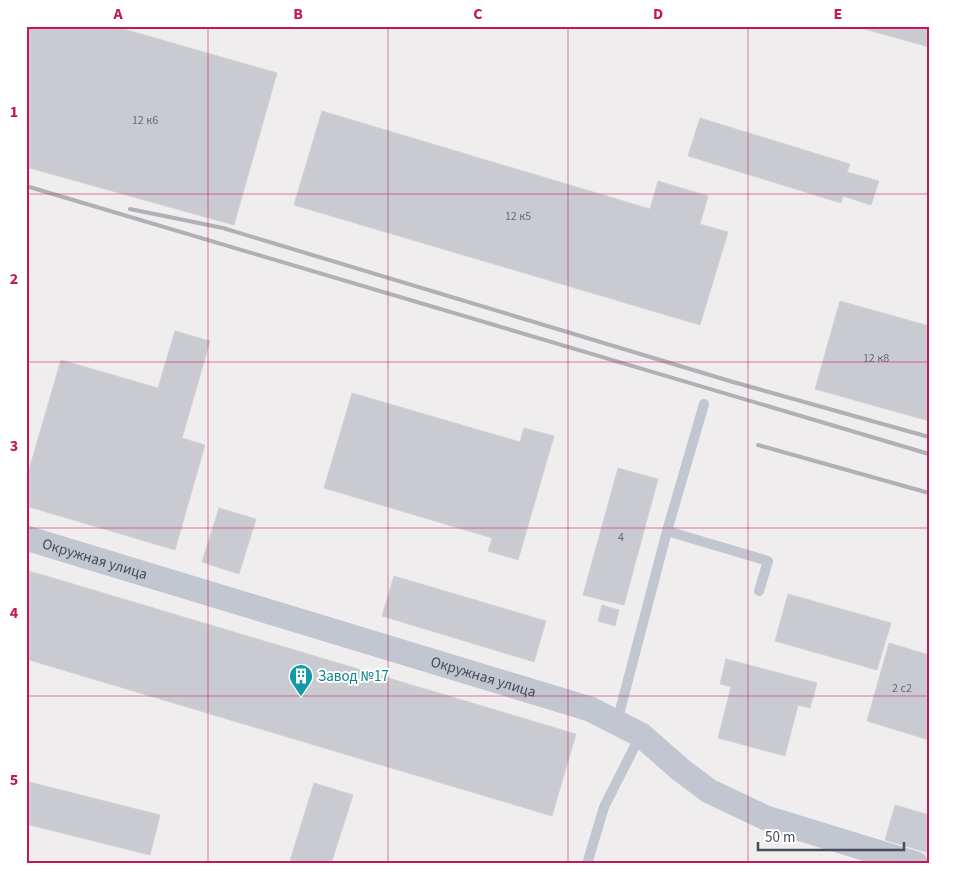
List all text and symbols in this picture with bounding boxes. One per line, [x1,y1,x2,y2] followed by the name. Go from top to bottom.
[112,3,123,25] text: A
[293,3,303,25] text: B
[473,3,483,25] text: C
[653,3,663,25] text: D
[834,3,842,25] text: E
[10,101,18,123] text: 1
[132,112,158,129] house number: 12 к6
[505,208,531,225] house number: 12 к5
[10,268,18,290] text: 2
[863,350,889,367] house number: 12 к8
[10,435,18,457] text: 3
[618,529,624,546] house number: 4
[40,533,150,585] street label: Окружная улица
[10,602,19,624] text: 4
[428,651,539,703] street label: Окружная улица
[288,663,314,697] building icon: Завод №17
[318,666,389,687] place label: Завод №17
[892,680,912,697] house number: 2 с2
[10,769,18,791] text: 5
[758,820,904,852] scale bar
[765,827,795,848] text: 50 m

